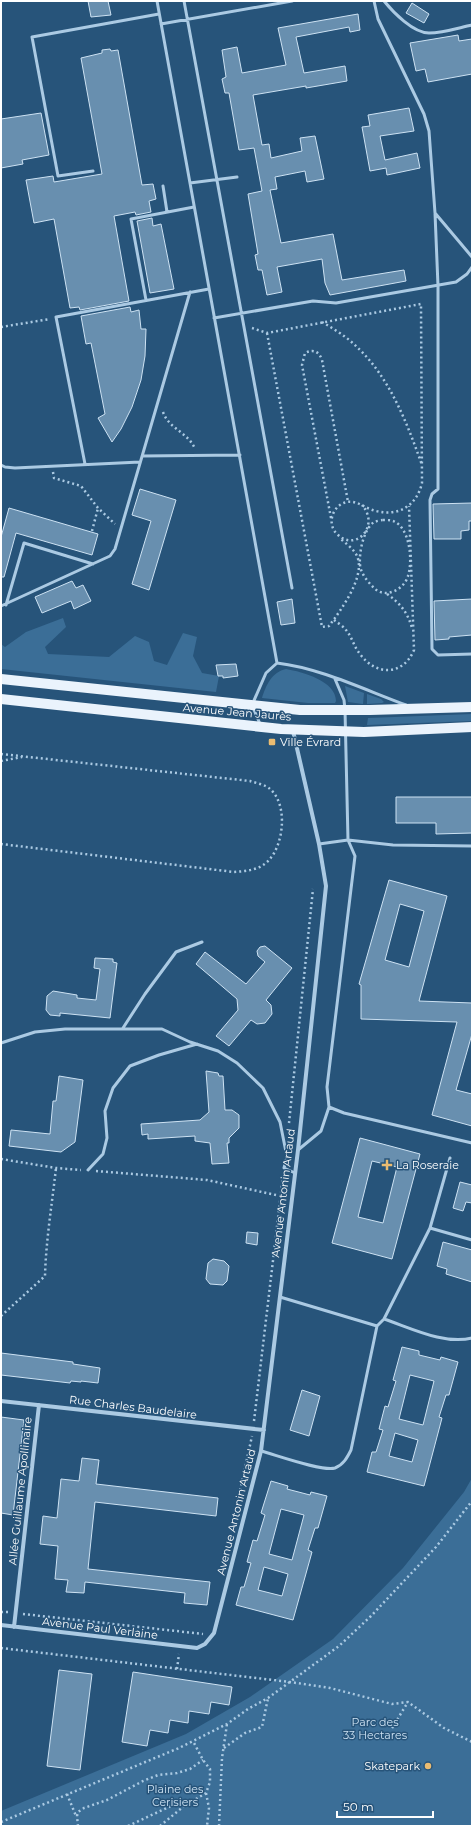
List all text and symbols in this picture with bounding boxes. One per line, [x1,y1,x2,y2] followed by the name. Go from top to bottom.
[182,700,292,724] street label: Avenue Jean Jaurès
[280,735,341,749] place label: Ville Évrard
[267,737,277,747] marker: Ville Évrard
[268,1128,298,1258] street label: Avenue Antonin Artaud
[396,1158,459,1172] place label: La Roseraie
[381,1159,393,1171] marker: La Roseraie
[68,1392,198,1422] street label: Rue Charles Baudelaire
[5,1416,35,1566] street label: Allée Guillaume Apollinaire
[214,1447,258,1577] street label: Avenue Antonin Artaud
[41,1614,159,1642] street label: Avenue Paul Verlaine
[343,1715,408,1742] park label: Parc des 33 Hectares
[365,1759,420,1773] place label: Skatepark
[423,1761,433,1771] marker: Skatepark
[147,1782,204,1809] park label: Plaine des Cerisiers
[337,1793,433,1819] scale bar
[343,1799,374,1814] text: 50 m

